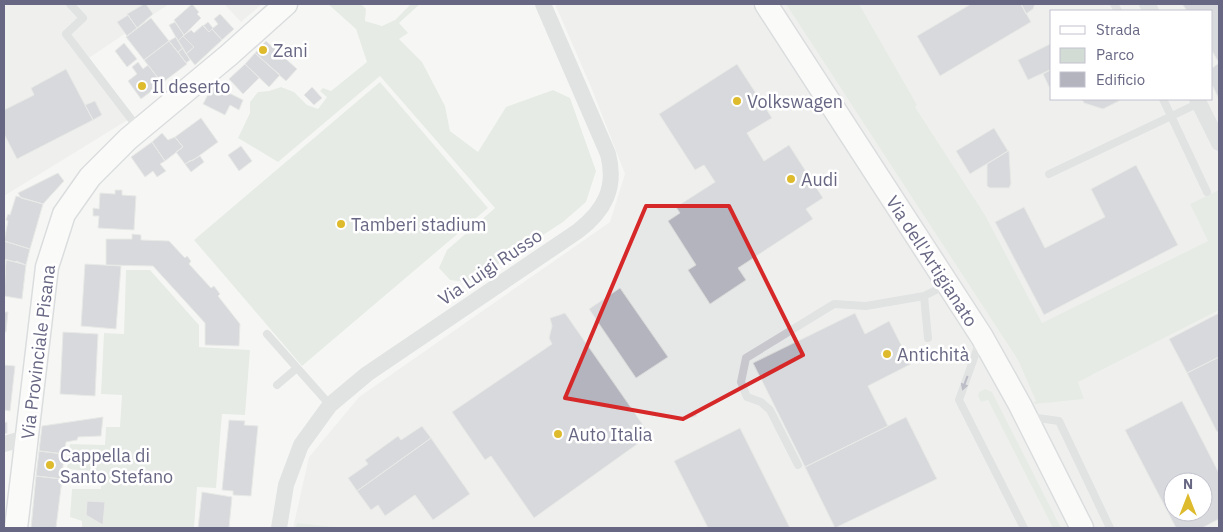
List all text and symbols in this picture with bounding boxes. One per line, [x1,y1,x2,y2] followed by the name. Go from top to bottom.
[1050,10,1213,100] legend
[1096,20,1140,39] text: Strada
[273,39,308,62] place label: Zani
[257,44,269,56] marker: Zani
[1096,45,1134,64] text: Parco
[1096,70,1145,89] text: Edificio
[152,75,230,98] place label: Il deserto
[136,80,148,92] marker: Il deserto
[747,90,843,113] place label: Volkswagen
[731,95,743,107] marker: Volkswagen
[801,168,838,191] place label: Audi
[785,173,797,185] marker: Audi
[881,191,983,331] street label: Via dell'Artigianato
[351,213,487,236] place label: Tamberi stadium
[335,218,347,230] marker: Tamberi stadium
[434,224,546,310] street label: Via Luigi Russo
[16,263,60,441] street label: Via Provinciale Pisana
[897,343,970,366] place label: Antichità
[881,348,893,360] marker: Antichità
[961,375,968,390] one-way arrow
[568,423,653,446] place label: Auto Italia
[552,428,564,440] marker: Auto Italia
[60,444,173,488] place label: Cappella di Santo Stefano
[44,459,56,471] marker: Cappella di Santo Stefano
[1163,472,1213,522] north arrow
[1183,475,1193,493] text: N

